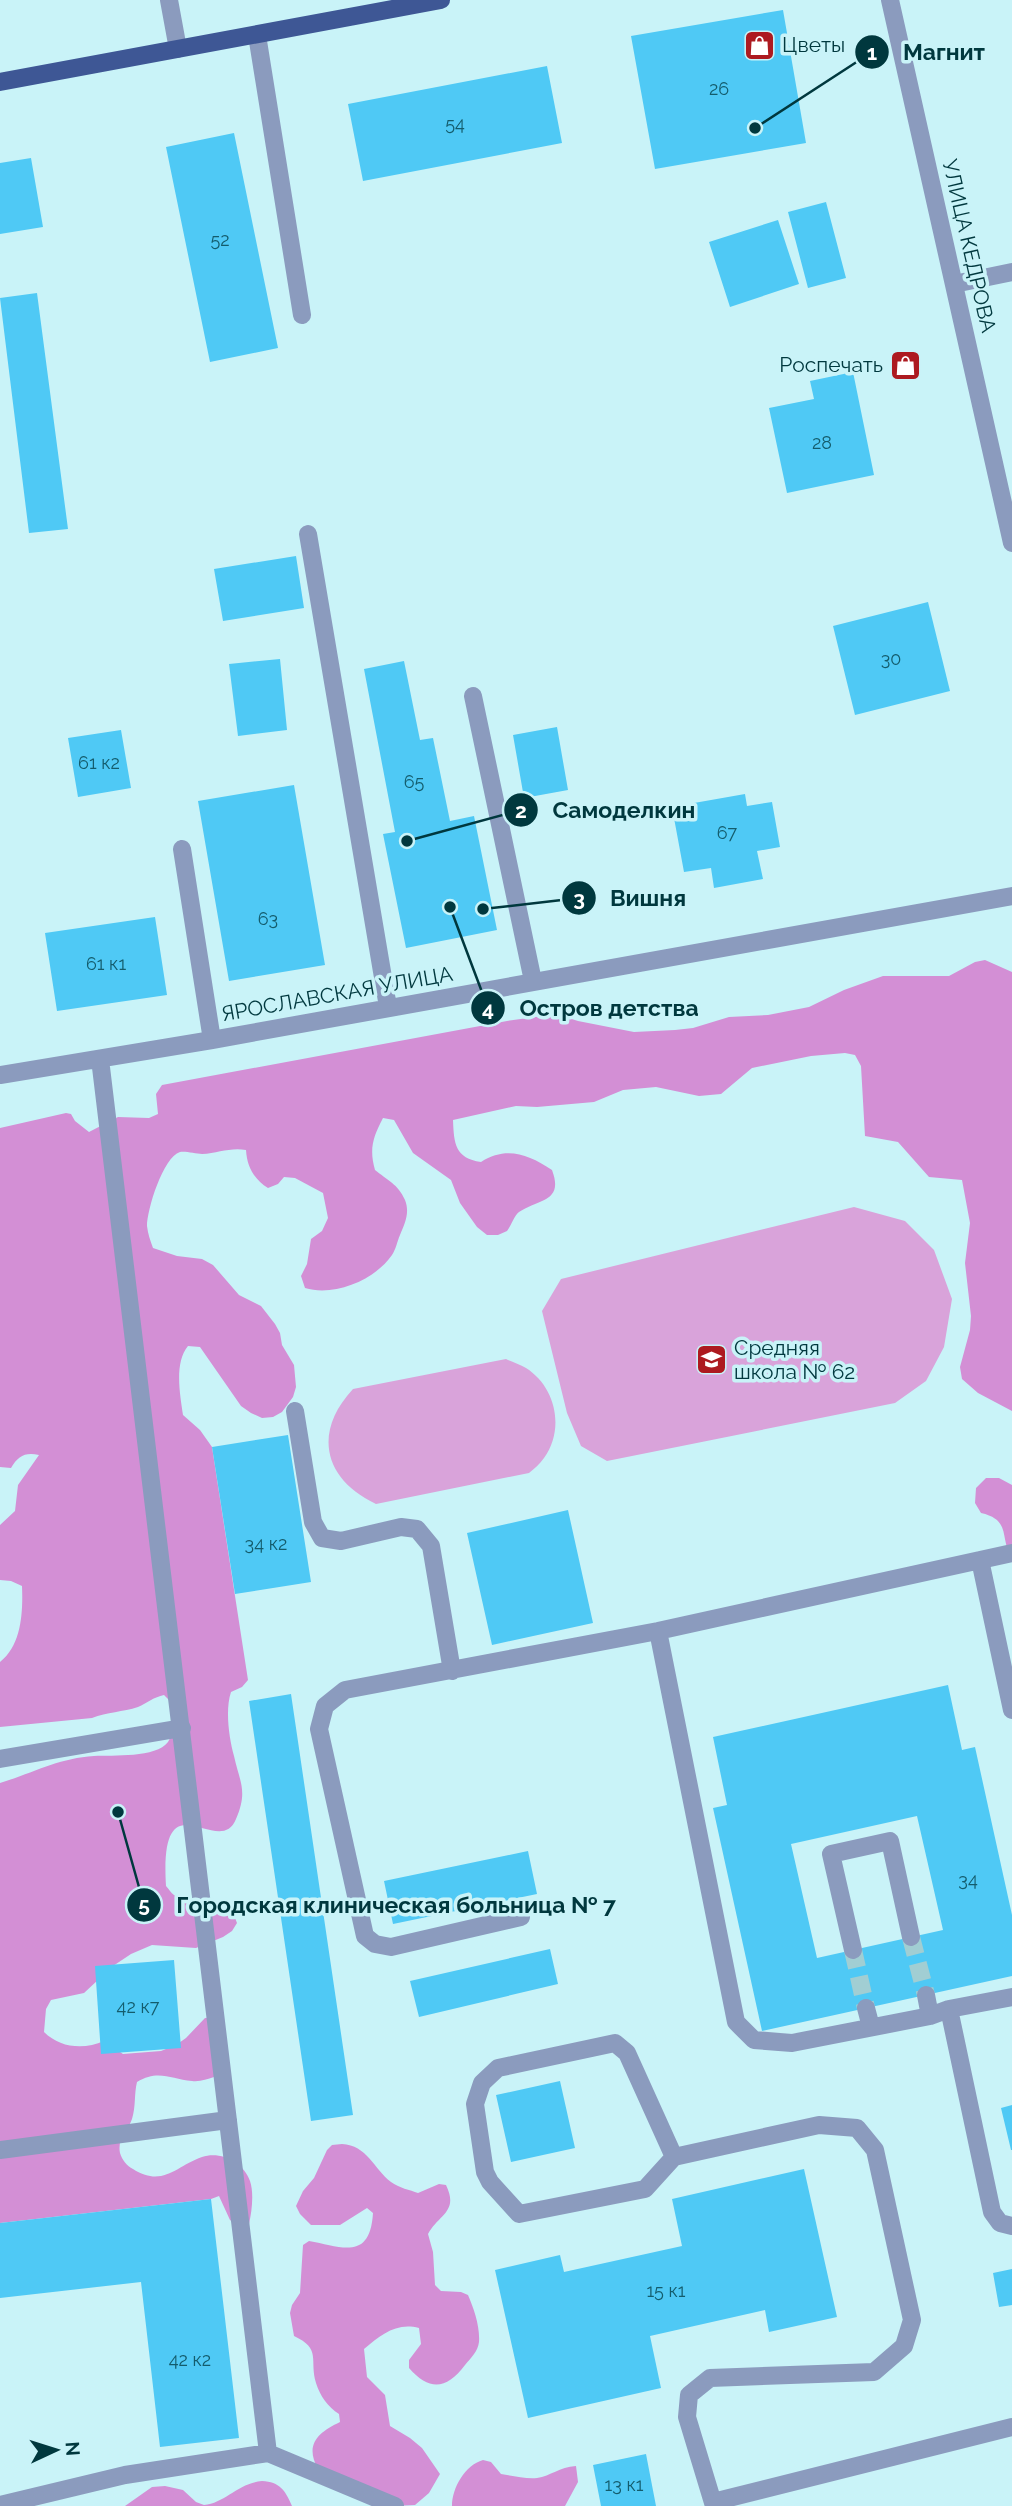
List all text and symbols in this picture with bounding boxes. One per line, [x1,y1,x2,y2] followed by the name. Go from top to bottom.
[742,28,776,62] shop icon: Цветы
[854,30,999,74] callout: Магнит
[782,32,845,57] place label: Цветы
[903,38,986,65] text: Магнит
[867,40,877,65] text: 1
[709,78,729,99] house number: 26
[445,113,465,134] house number: 54
[937,157,1002,335] street label: УЛИЦА КЕДРОВА
[210,229,230,250] house number: 52
[889,348,923,382] shop icon: Роспечать
[779,352,883,377] place label: Роспечать
[812,432,832,453] house number: 28
[881,648,901,669] house number: 30
[78,752,120,773] house number: 61 к2
[404,771,425,792] house number: 65
[504,788,709,832] callout: Самоделкин
[553,796,695,823] text: Самоделкин
[515,798,527,823] text: 2
[717,822,738,843] house number: 67
[561,876,700,920] callout: Вишня
[610,884,686,911] text: Вишня
[573,886,585,911] text: 3
[258,908,278,929] house number: 63
[86,953,126,974] house number: 61 к1
[219,961,455,1026] street label: ЯРОСЛАВСКАЯ УЛИЦА
[471,986,713,1030] callout: Остров детства
[519,994,699,1021] text: Остров детства
[482,996,494,1021] text: 4
[734,1335,855,1384] place label: Средняя школа № 62
[694,1343,728,1377] school or university icon: Средняя школа № 62
[245,1533,287,1554] house number: 34 к2
[958,1869,978,1890] house number: 34
[127,1883,629,1927] callout: Городская клиническая больница № 7
[176,1891,616,1918] text: Городская клиническая больница № 7
[138,1892,150,1917] text: 5
[117,1996,160,2017] house number: 42 к7
[646,2280,686,2301] house number: 15 к1
[169,2349,211,2370] house number: 42 к2
[21,2415,91,2485] north arrow
[61,2441,84,2457] text: N
[605,2474,644,2495] house number: 13 к1

